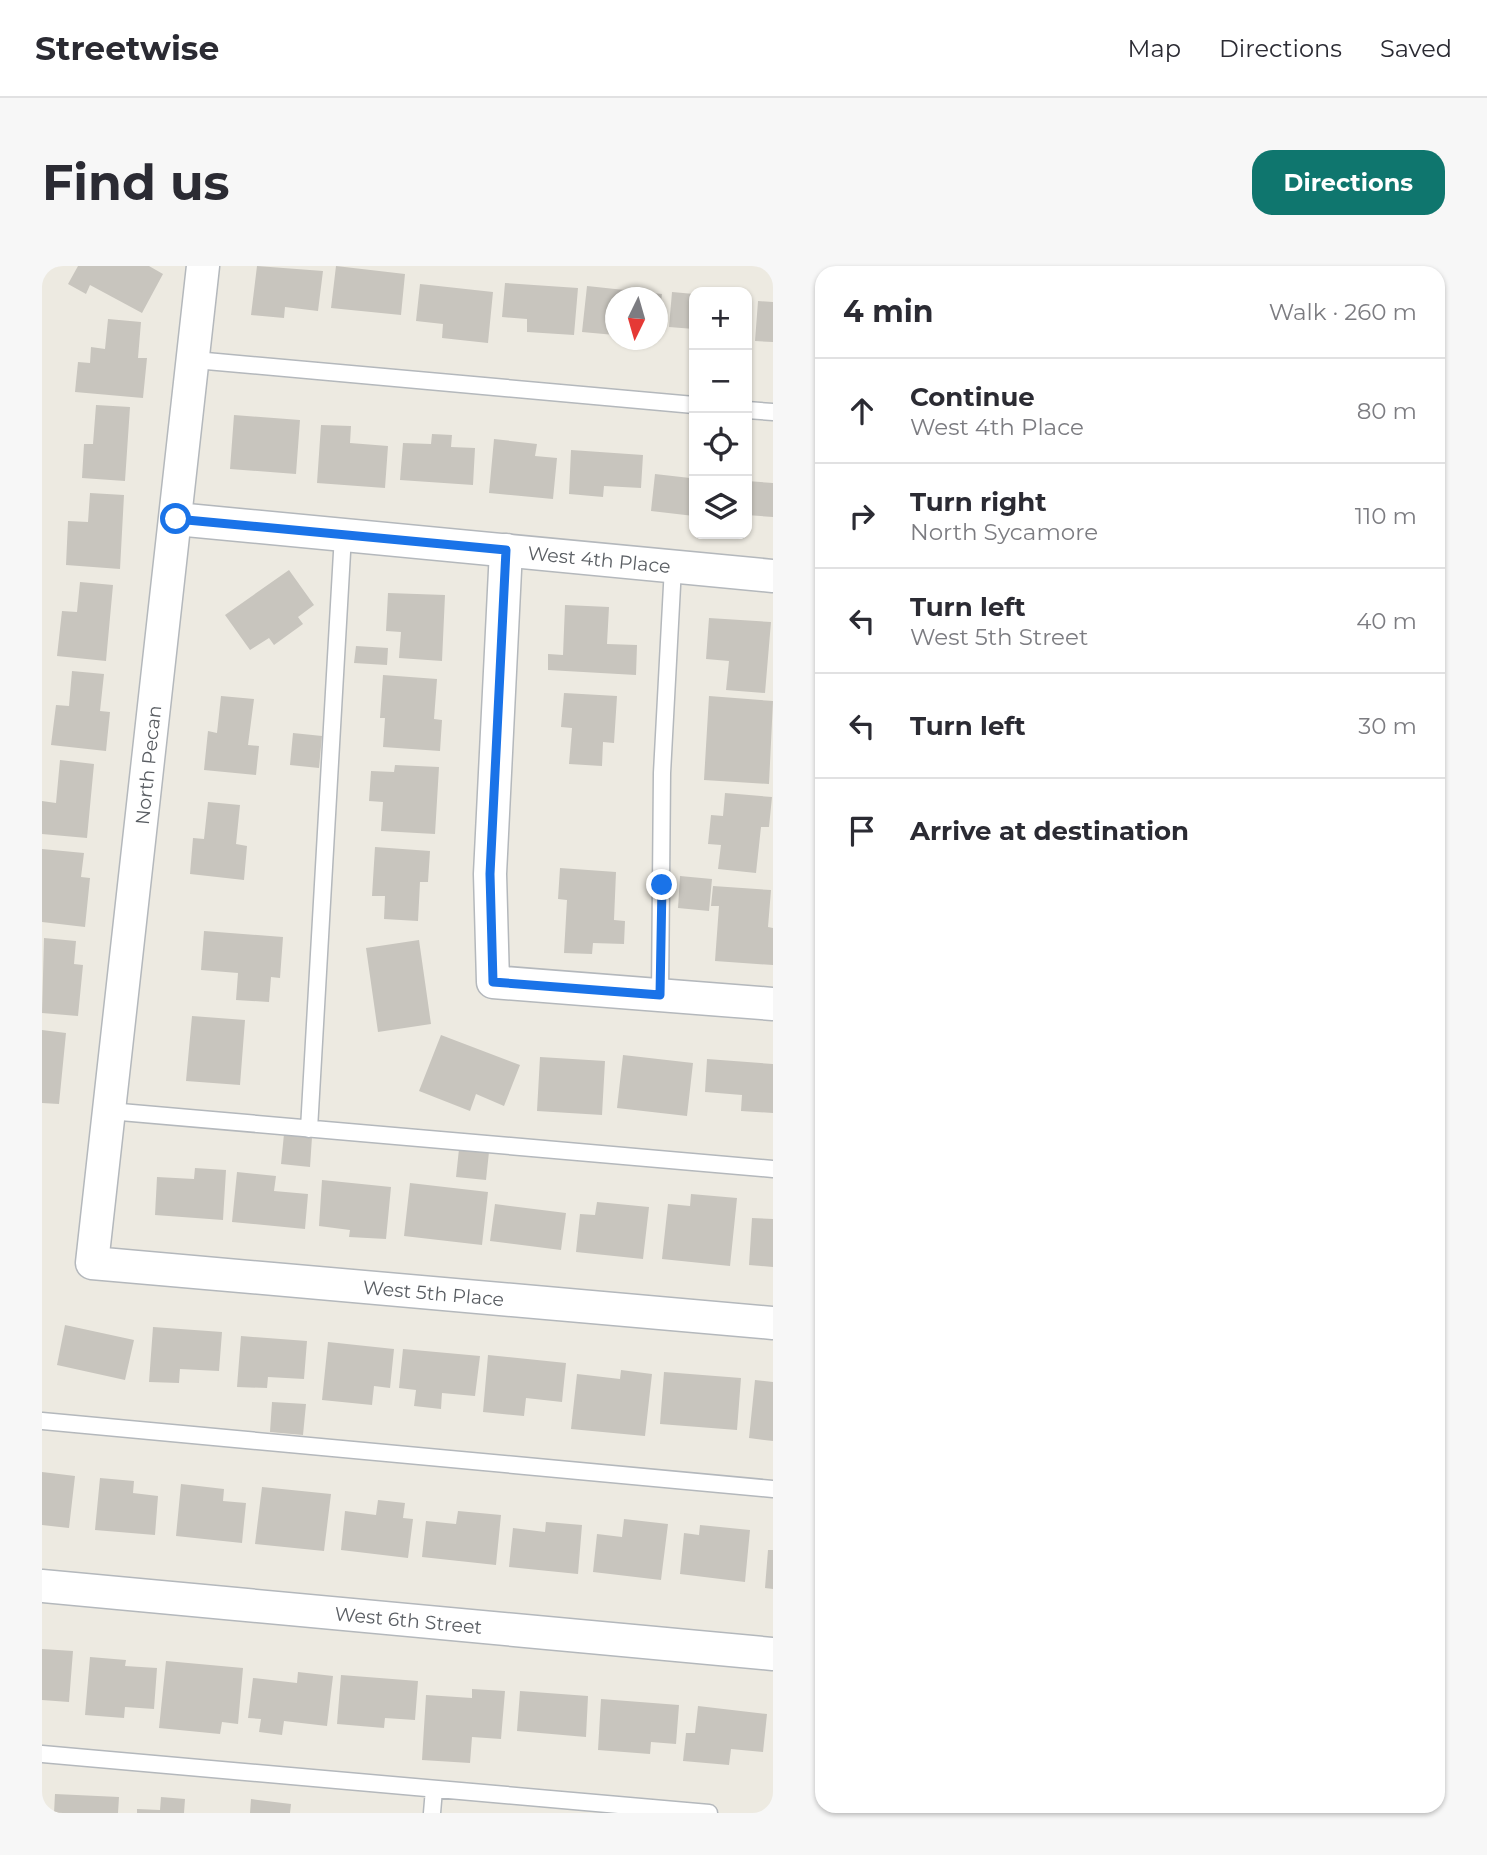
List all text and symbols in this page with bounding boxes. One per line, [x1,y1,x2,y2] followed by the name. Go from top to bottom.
[35,28,219,68] text: Streetwise
[1128,34,1181,63] text: Map
[1219,34,1342,63] text: Directions
[1380,34,1452,63] text: Saved
[1252,150,1445,215] button: Directions
[42,153,230,212] text: Find us
[605,287,668,350] north arrow
[689,287,752,539] map controls
[689,287,752,350] button: +
[843,293,933,330] text: 4 min
[1269,298,1417,326] text: Walk · 260 m
[689,350,752,413] button: −
[910,381,1035,413] text: Continue
[843,392,881,430] icon: ahead
[1357,397,1417,425] text: 80 m
[689,413,752,476] button: locate
[910,413,1084,441] text: West 4th Place
[689,476,752,539] button: layers
[910,486,1046,518] text: Turn right
[843,497,881,535] icon: right
[1355,502,1417,530] text: 110 m
[160,503,191,534] route start
[910,518,1098,546] text: North Sycamore
[526,542,672,578] street label: West 4th Place
[910,591,1026,623] text: Turn left
[843,602,881,640] icon: left
[1356,607,1417,635] text: 40 m
[910,623,1088,651] text: West 5th Street
[131,704,166,826] street label: North Pecan
[843,707,881,745] icon: left
[910,710,1026,742] text: Turn left
[1358,712,1417,740] text: 30 m
[843,812,881,850] icon: arrive
[910,815,1189,847] text: Arrive at destination
[646,869,677,900] route end
[362,1276,505,1311] street label: West 5th Place
[334,1602,483,1639] street label: West 6th Street

